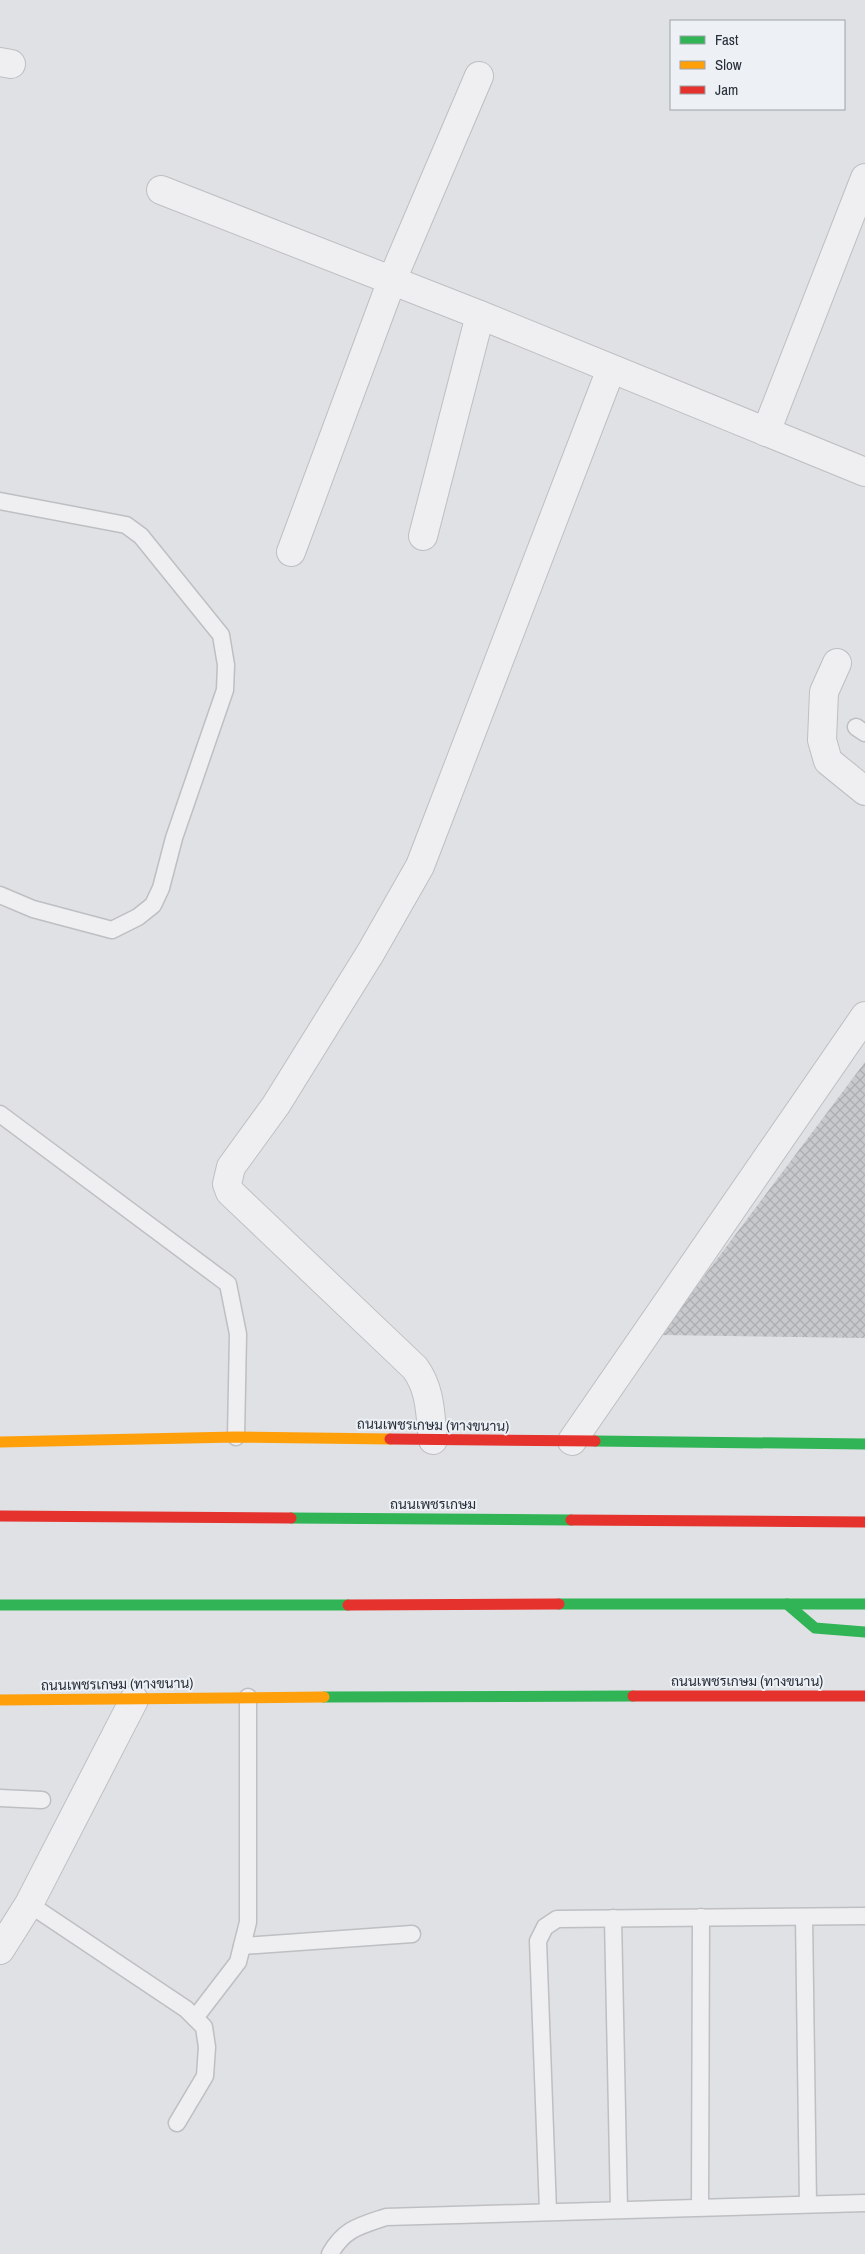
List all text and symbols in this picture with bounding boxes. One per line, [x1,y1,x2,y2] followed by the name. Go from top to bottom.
[670,20,845,110] legend
[715,29,739,50] text: Fast
[715,54,742,75] text: Slow
[715,79,738,100] text: Jam
[357,1415,509,1435] street label: ถนนเพชรเกษม (ทางขนาน)
[390,1495,476,1513] street label: ถนนเพชรเกษม
[671,1672,823,1690] street label: ถนนเพชรเกษม (ทางขนาน)
[41,1674,193,1694] street label: ถนนเพชรเกษม (ทางขนาน)

